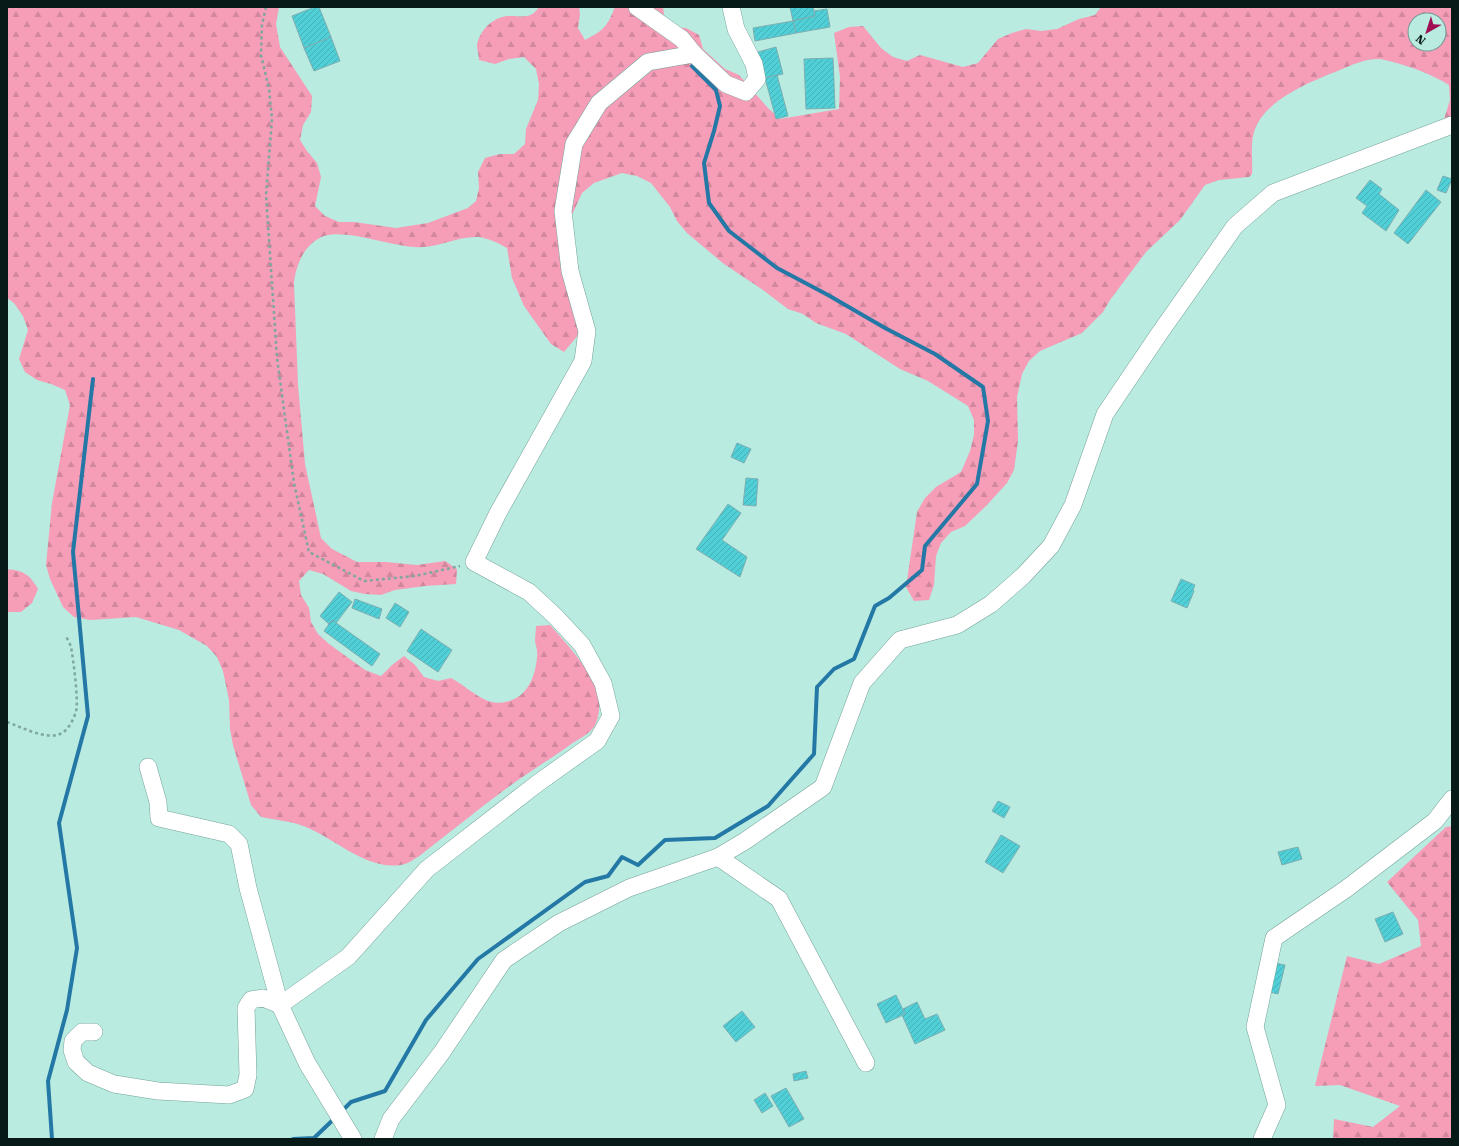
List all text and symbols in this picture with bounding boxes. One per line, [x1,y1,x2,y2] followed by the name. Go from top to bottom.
[1407,12,1447,52] north arrow
[1413,31,1428,47] text: N

